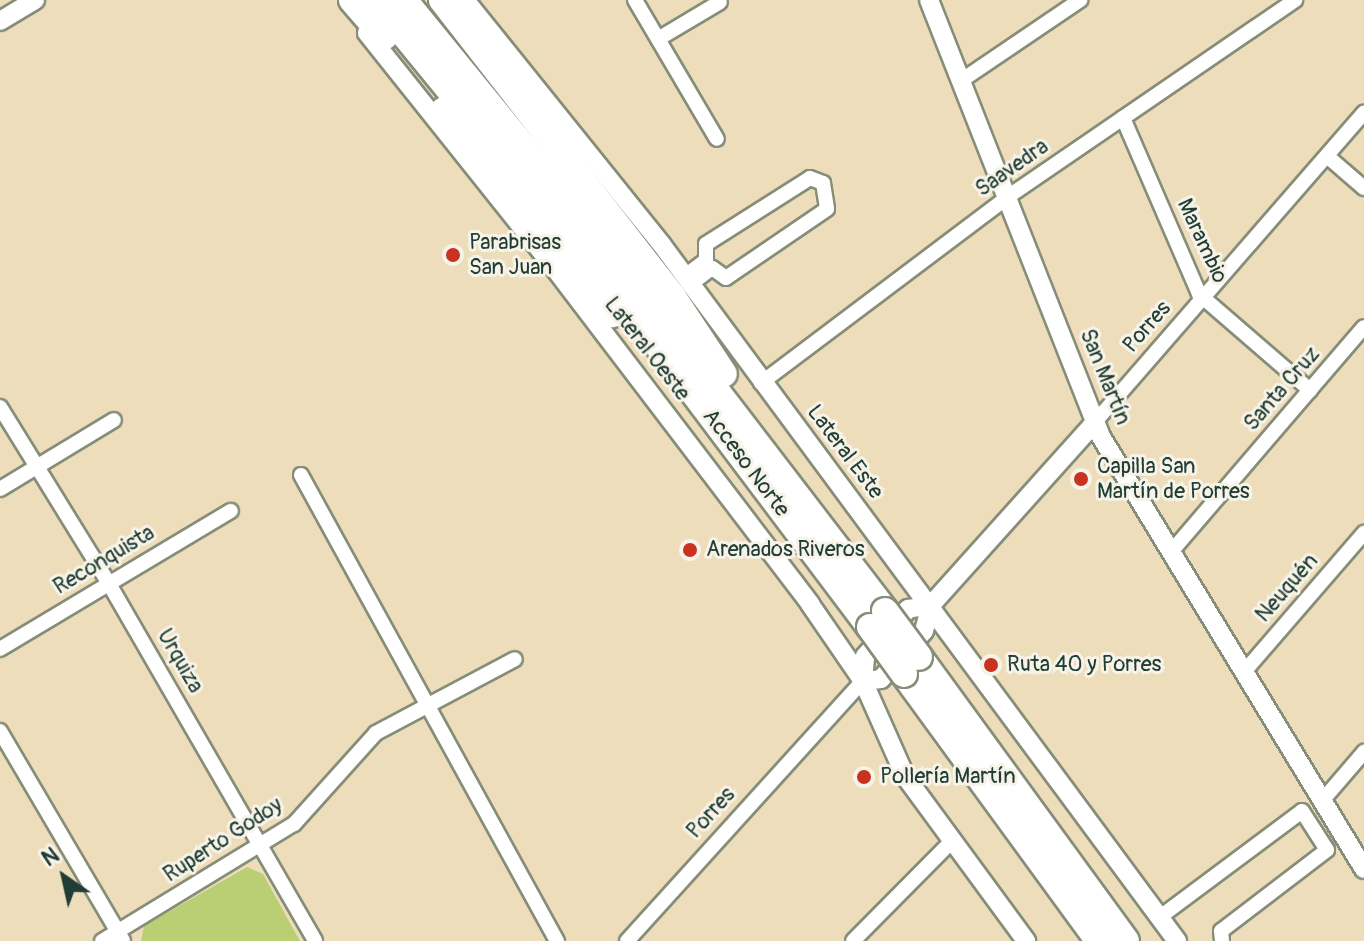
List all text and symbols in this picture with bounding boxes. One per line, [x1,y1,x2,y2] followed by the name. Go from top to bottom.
[970,133,1054,203] street label: Saavedra
[1171,195,1233,287] street label: Marambio
[469,229,561,280] place label: Parabrisas San Juan
[444,246,462,264] marker: Parabrisas San Juan
[598,292,696,406] street label: Lateral Oeste
[1117,296,1177,358] street label: Porres
[1074,325,1136,429] street label: San Martín
[1238,342,1326,436] street label: Santa Cruz
[801,400,889,504] street label: Lateral Este
[697,404,795,522] street label: Acceso Norte
[1097,453,1250,504] place label: Capilla San Martín de Porres
[1072,470,1090,488] marker: Capilla San Martín de Porres
[49,520,159,600] street label: Reconquista
[706,537,865,563] place label: Arenados Riveros
[681,541,699,559] marker: Arenados Riveros
[1250,548,1324,628] street label: Neuquén
[151,624,209,698] street label: Urquiza
[1007,652,1161,678] place label: Ruta 40 y Porres
[982,656,1000,674] marker: Ruta 40 y Porres
[880,764,1016,790] place label: Pollería Martín
[855,768,873,786] marker: Pollería Martín
[681,782,741,844] street label: Porres
[159,792,287,888] street label: Ruperto Godoy
[24,837,104,917] north arrow
[37,841,65,873] text: N

